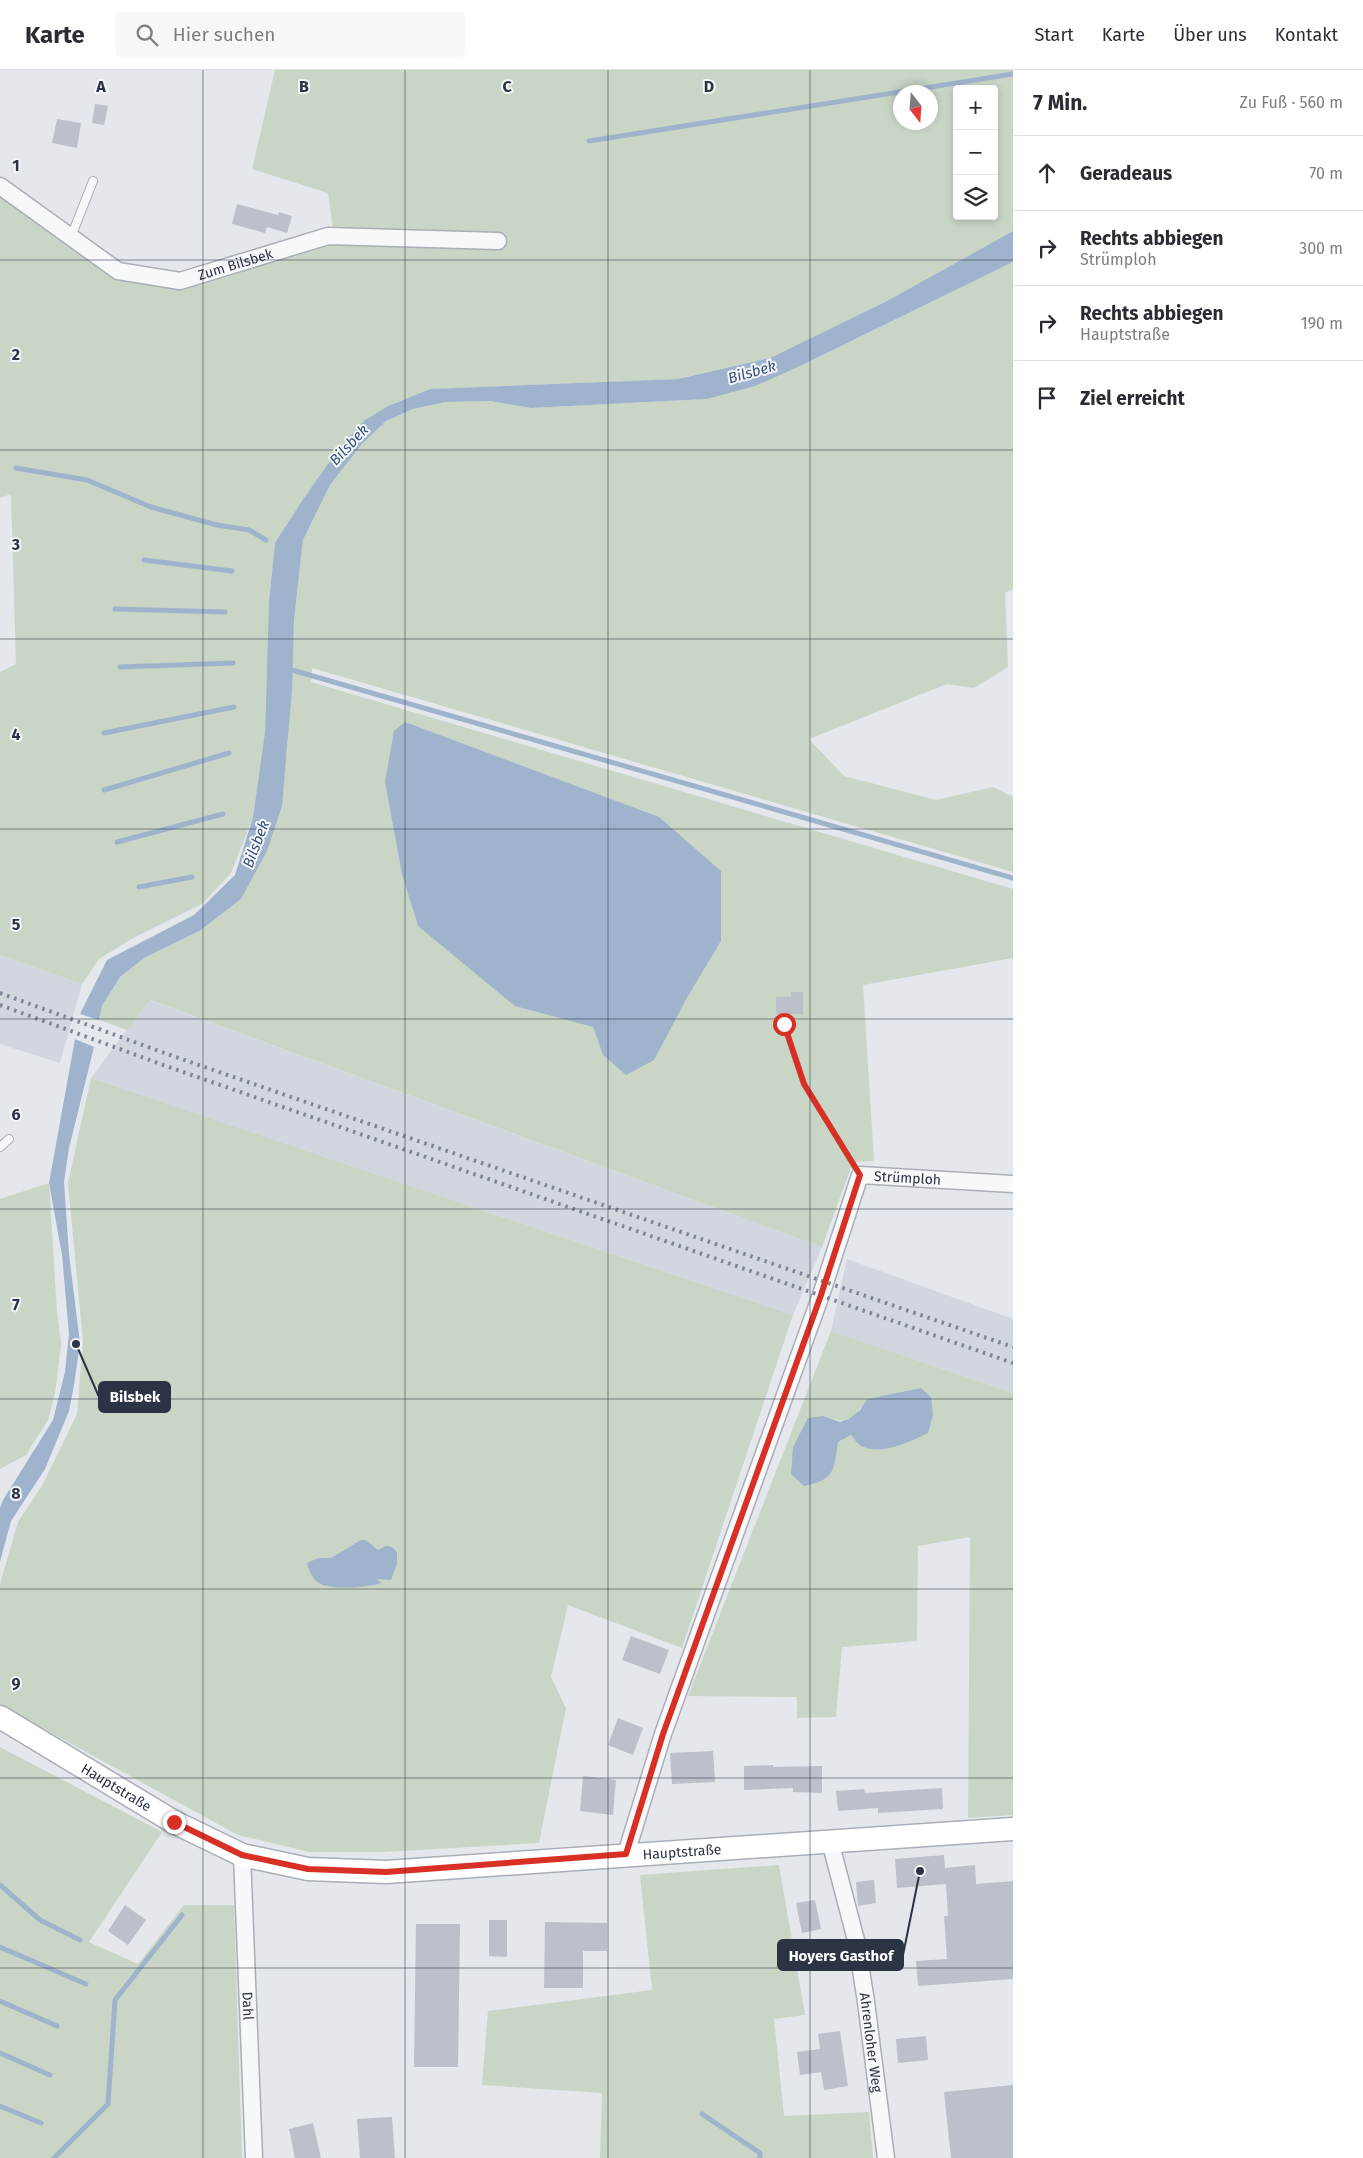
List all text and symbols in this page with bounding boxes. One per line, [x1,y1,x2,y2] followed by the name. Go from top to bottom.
[115,12,465,57] search box
[25,21,85,49] text: Karte
[133,21,161,49] icon: search
[173,23,275,46] text: Hier suchen
[1034,24,1074,46] text: Start
[1102,24,1145,46] text: Karte
[1173,24,1247,46] text: Über uns
[1275,24,1338,46] text: Kontakt
[95,77,106,96] text: A
[299,77,309,96] text: B
[502,77,512,96] text: C
[704,77,714,96] text: D
[893,85,938,130] north arrow
[953,85,998,220] map controls
[953,85,998,130] button: +
[1033,90,1087,116] text: 7 Min.
[1240,93,1343,112] text: Zu Fuß · 560 m
[953,130,998,175] button: −
[12,156,20,175] text: 1
[1033,159,1061,187] icon: ahead
[1080,162,1172,185] text: Geradeaus
[1309,164,1343,183] text: 70 m
[953,175,998,220] button: layers
[1080,227,1223,250] text: Rechts abbiegen
[1033,234,1061,262] icon: right
[1299,239,1343,258] text: 300 m
[196,245,275,284] street label: Zum Bilsbek
[1080,250,1157,269] text: Strümploh
[1080,302,1223,325] text: Rechts abbiegen
[1033,309,1061,337] icon: right
[1301,314,1343,333] text: 190 m
[1080,325,1170,344] text: Hauptstraße
[12,345,20,364] text: 2
[726,357,778,387] water label: Bilsbek
[1033,384,1061,412] icon: arrive
[1080,387,1185,410] text: Ziel erreicht
[326,421,372,469] water label: Bilsbek
[11,535,20,554] text: 3
[11,725,21,744] text: 4
[239,818,273,870] water label: Bilsbek
[12,915,21,934] text: 5
[773,1013,796,1036] route start
[11,1105,21,1124] text: 6
[874,1167,942,1188] street label: Strümploh
[12,1295,20,1314] text: 7
[99,1382,170,1412] callout: Bilsbek
[110,1388,161,1406] text: Bilsbek
[11,1484,21,1503] text: 8
[12,1674,21,1693] text: 9
[78,1760,155,1815] street label: Hauptstraße
[163,1811,186,1834] route end
[642,1841,722,1863] street label: Hauptstraße
[778,1940,903,1970] callout: Hoyers Gasthof
[789,1947,895,1965] text: Hoyers Gasthof
[239,1991,257,2021] street label: Dahl
[856,1991,886,2094] street label: Ahrenloher Weg

